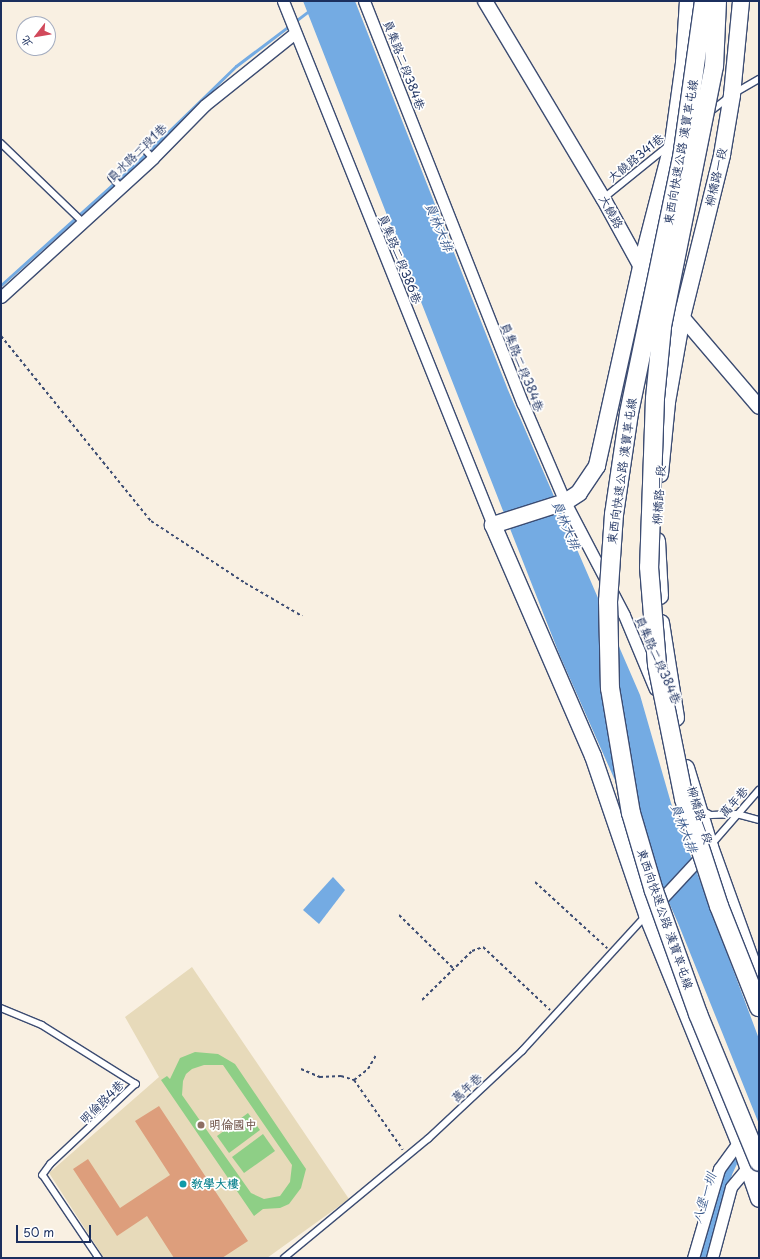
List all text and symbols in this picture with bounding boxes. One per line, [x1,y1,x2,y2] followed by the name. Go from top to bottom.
[16,16,56,56] north arrow
[380,18,428,112] street label: 員集路二段384巷
[16,33,36,51] text: 北
[661,78,701,226] street label: 東西向快速公路 漢寶草屯線
[104,121,170,185] street label: 員水路二段1巷
[605,131,667,185] street label: 大饒路341巷
[702,146,730,208] street label: 柳橋路一段
[596,193,626,231] street label: 大饒路
[422,200,456,254] water label: 員林大排
[375,212,425,306] street label: 員集路二段386巷
[497,320,547,414] street label: 員集路二段384巷
[605,397,639,545] street label: 東西向快速公路 漢寶草屯線
[650,465,668,525] street label: 柳橋路一段
[549,498,583,552] water label: 員林大排
[632,614,684,706] street label: 員集路二段384巷
[684,784,716,846] street label: 柳橋路一段
[717,784,751,820] street label: 萬年巷
[667,801,701,855] water label: 員林大排
[634,847,696,991] street label: 東西向快速公路 漢寶草屯線
[449,1070,485,1106] street label: 萬年巷
[77,1077,127,1127] street label: 明倫路4巷
[209,1118,257,1132] place label: 明倫國中
[196,1120,206,1130] marker: 明倫國中
[689,1171,719,1225] water label: 八堡一圳
[191,1177,239,1191] place label: 教學大樓
[178,1179,188,1189] marker: 教學大樓
[18,1217,93,1243] scale bar
[23,1223,54,1241] text: 50 m

